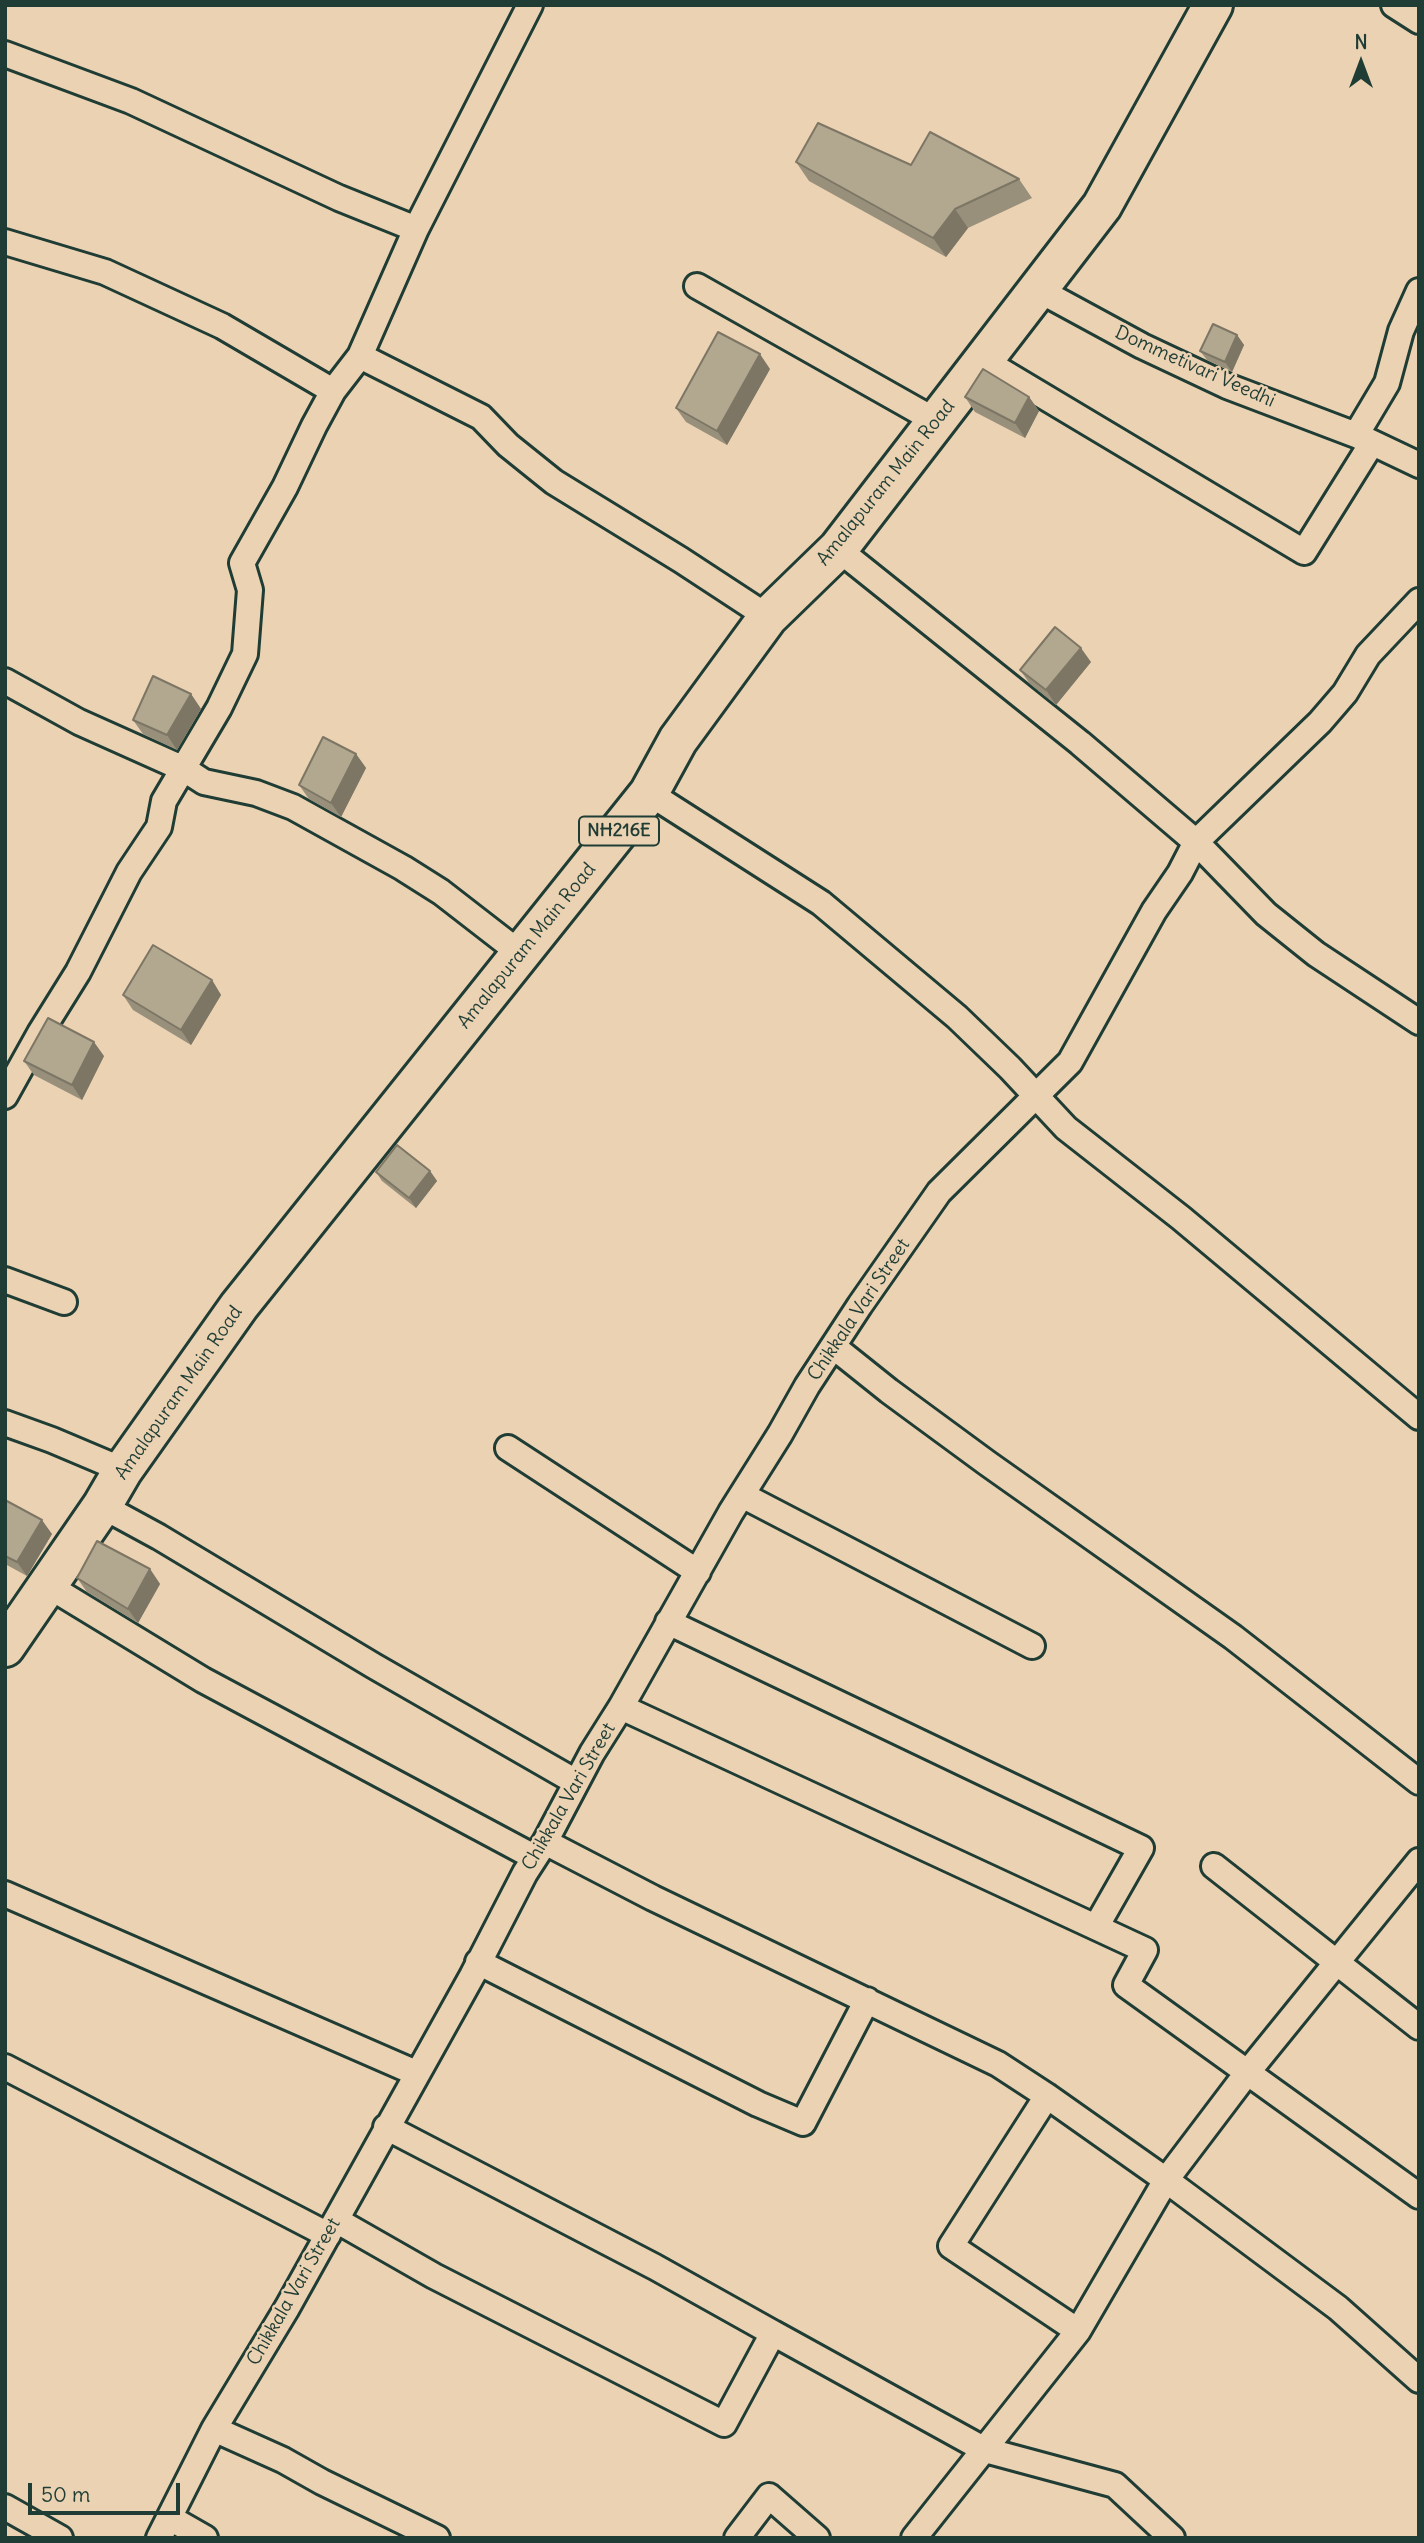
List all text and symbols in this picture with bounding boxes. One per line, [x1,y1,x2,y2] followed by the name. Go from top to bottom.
[1326,28,1396,98] north arrow
[1354,30,1368,54] text: N
[1111,321,1279,413] street label: Dommetivari Veedhi
[812,395,960,571] street label: Amalapuram Main Road
[579,816,659,846] road number: NH216E
[453,858,601,1034] street label: Amalapuram Main Road
[803,1235,915,1385] street label: Chikkala Vari Street
[110,1302,248,1484] street label: Amalapuram Main Road
[517,1719,621,1875] street label: Chikkala Vari Street
[242,2214,346,2370] street label: Chikkala Vari Street
[32,2470,184,2514] scale bar
[41,2481,90,2508] text: 50 m

